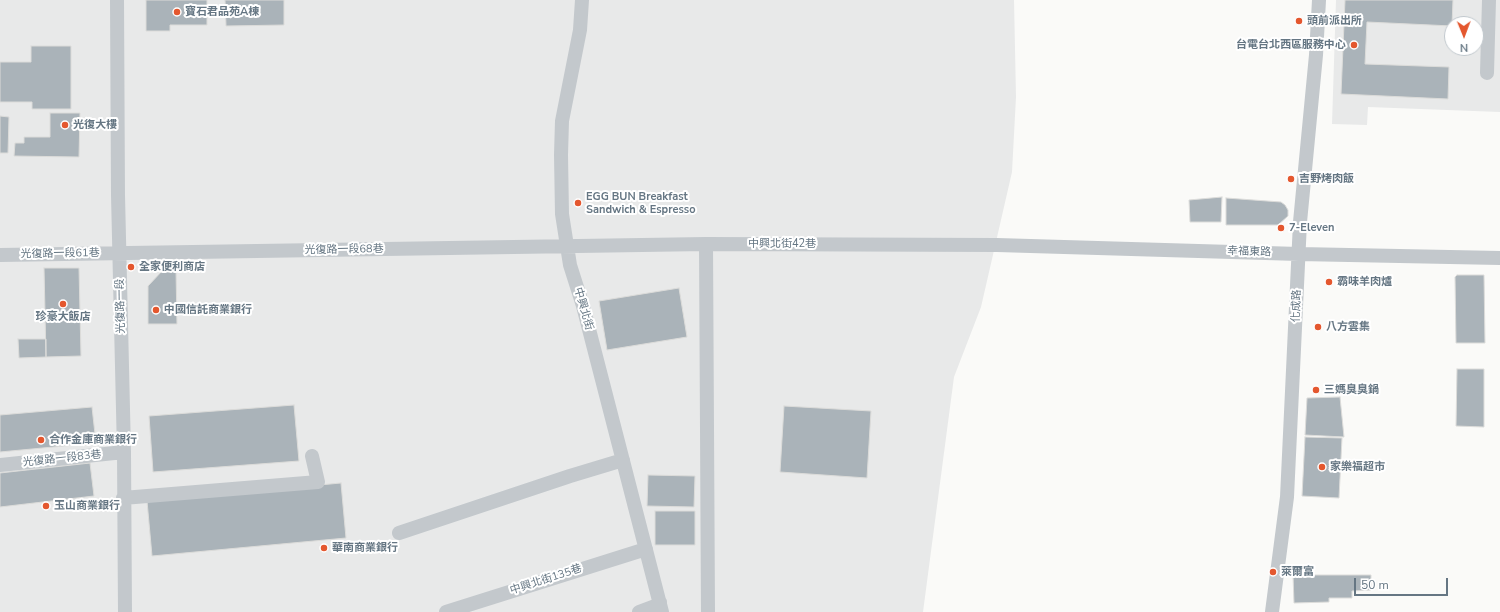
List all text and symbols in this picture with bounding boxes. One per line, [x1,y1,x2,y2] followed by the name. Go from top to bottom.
[185,5,259,19] place label: 寶石君品苑A棟
[172,7,182,17] marker: 寶石君品苑A棟
[1307,14,1362,28] place label: 頭前派出所
[1294,16,1304,26] marker: 頭前派出所
[1444,16,1484,56] north arrow
[1236,38,1346,52] place label: 台電台北西區服務中心
[1349,40,1359,50] marker: 台電台北西區服務中心
[1460,40,1468,55] text: N
[73,118,117,132] place label: 光復大樓
[60,120,70,130] marker: 光復大樓
[1299,172,1354,186] place label: 吉野烤肉飯
[1286,174,1296,184] marker: 吉野烤肉飯
[586,190,695,216] place label: EGG BUN Breakfast Sandwich & Espresso
[573,198,583,208] marker: EGG BUN Breakfast Sandwich & Espresso
[1289,221,1334,235] place label: 7-Eleven
[1276,223,1286,233] marker: 7-Eleven
[748,237,816,251] street label: 中興北街42巷
[304,243,384,257] street label: 光復路一段68巷
[1227,245,1271,259] street label: 幸福東路
[20,247,100,261] street label: 光復路一段61巷
[139,260,205,274] place label: 全家便利商店
[126,262,136,272] marker: 全家便利商店
[1337,275,1392,289] place label: 霸味羊肉爐
[1324,277,1334,287] marker: 霸味羊肉爐
[114,278,128,334] street label: 光復路一段
[571,286,595,332] street label: 中興北街
[1290,289,1304,323] street label: 化成路
[58,299,68,309] marker: 珍豪大飯店
[164,303,252,317] place label: 中國信託商業銀行
[151,305,161,315] marker: 中國信託商業銀行
[36,310,90,324] place label: 珍豪大飯店
[1326,320,1370,334] place label: 八方雲集
[1313,322,1323,332] marker: 八方雲集
[1324,383,1379,397] place label: 三媽臭臭鍋
[1311,385,1321,395] marker: 三媽臭臭鍋
[49,433,137,447] place label: 合作金庫商業銀行
[36,435,46,445] marker: 合作金庫商業銀行
[22,448,102,470] street label: 光復路一段83巷
[1330,460,1385,474] place label: 家樂福超市
[1317,462,1327,472] marker: 家樂福超市
[54,499,120,513] place label: 玉山商業銀行
[41,501,51,511] marker: 玉山商業銀行
[332,541,398,555] place label: 華南商業銀行
[319,543,329,553] marker: 華南商業銀行
[508,562,584,598] street label: 中興北街135巷
[1281,565,1314,579] place label: 萊爾富
[1268,567,1278,577] marker: 萊爾富
[1356,570,1450,596] scale bar
[1361,577,1389,593] text: 50 m

